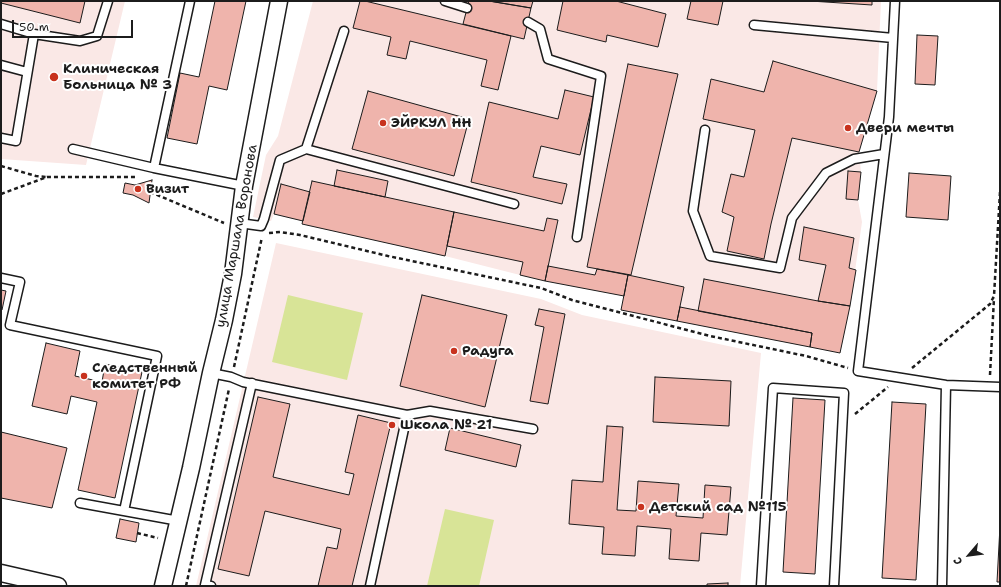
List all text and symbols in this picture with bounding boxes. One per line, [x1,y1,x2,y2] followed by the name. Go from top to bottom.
[14,12,135,38] scale bar
[19,19,49,35] text: 50 m
[63,61,172,94] place label: Клиническая Больница № 3
[48,71,60,83] marker: Клиническая Больница № 3
[391,115,472,131] place label: ЭЙРКУЛ НН
[378,118,388,128] marker: ЭЙРКУЛ НН
[856,120,954,136] place label: Двери мечты
[843,123,853,133] marker: Двери мечты
[213,143,261,329] street label: улица Маршала Воронова
[146,181,189,197] place label: Визит
[133,184,143,194] marker: Визит
[462,343,514,359] place label: Радуга
[449,346,459,356] marker: Радуга
[92,360,197,392] place label: Следственный комитет РФ
[79,371,89,381] marker: Следственный комитет РФ
[400,417,492,433] place label: Школа № 21
[387,420,397,430] marker: Школа № 21
[649,499,787,515] place label: Детский сад №115
[636,502,646,512] marker: Детский сад №115
[949,535,989,575] north arrow
[950,554,966,567] text: С

